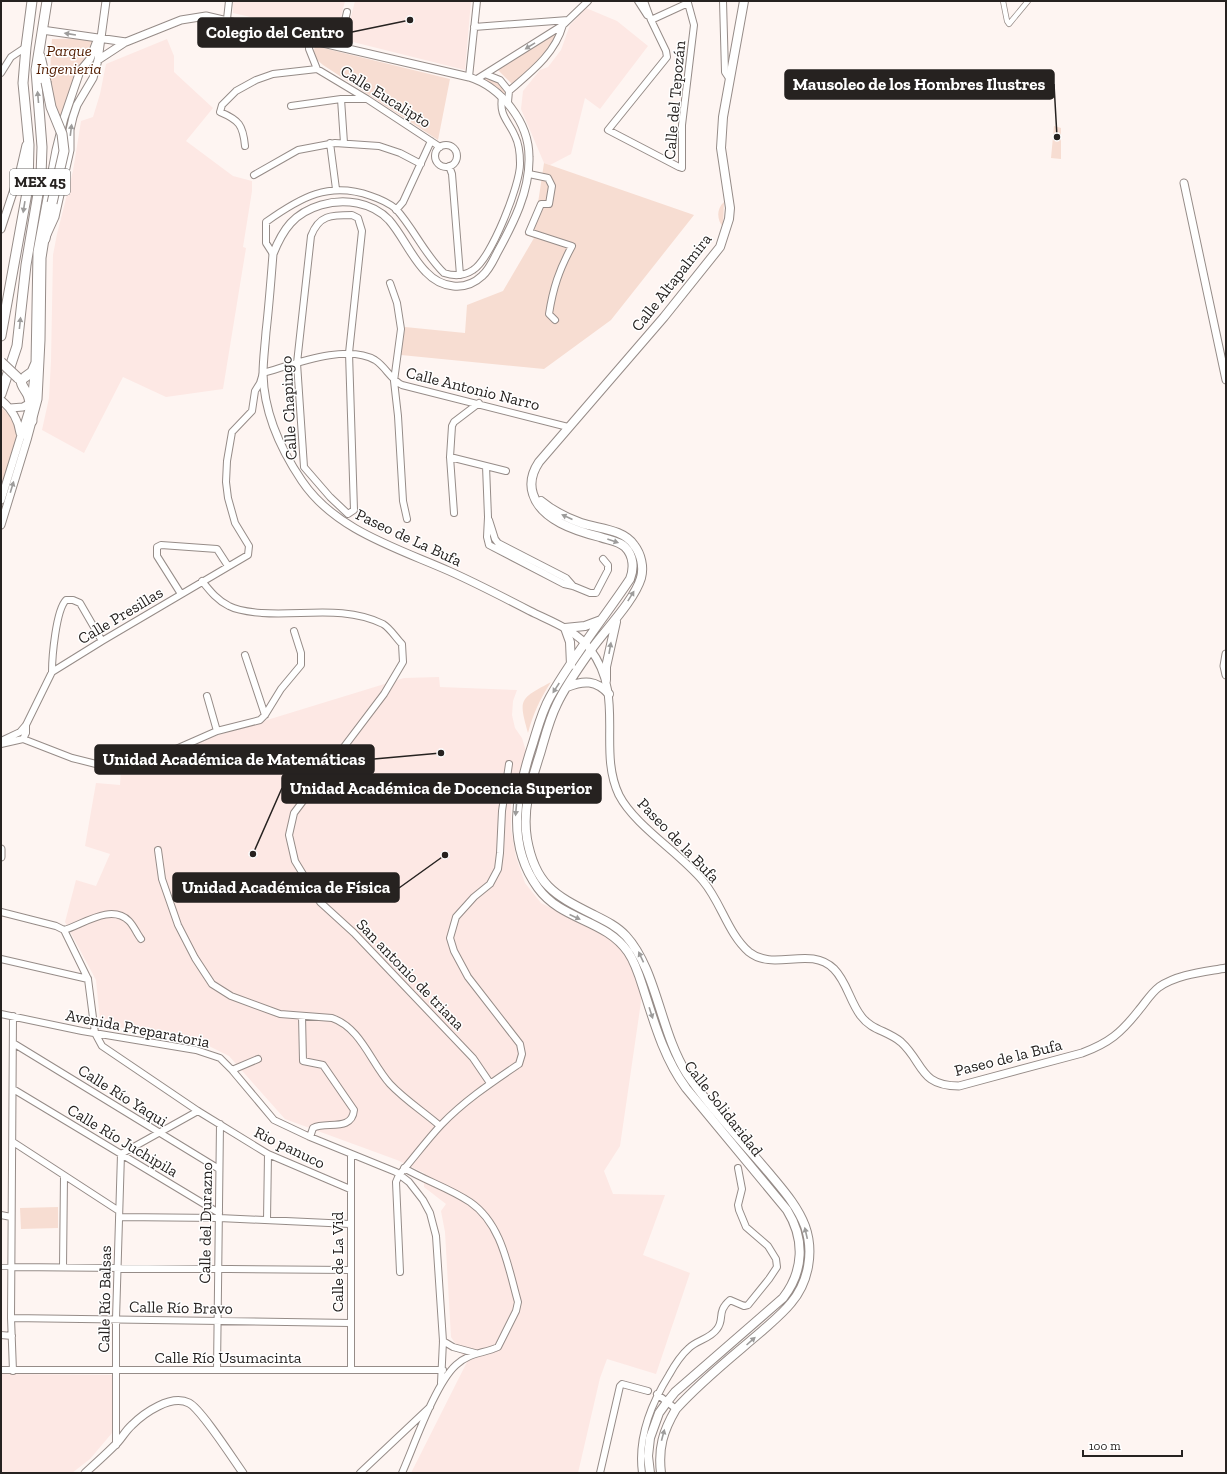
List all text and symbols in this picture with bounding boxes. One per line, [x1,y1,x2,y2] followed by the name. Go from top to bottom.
[198,18,352,47] callout: Colegio del Centro
[206,22,344,42] text: Colegio del Centro
[64,31,76,37] one-way arrow
[660,39,689,160] street label: Calle del Tepozán
[36,41,102,78] park label: Parque Ingenieria
[525,42,535,50] one-way arrow
[337,61,434,132] street label: Calle Eucalipto
[785,70,1054,99] callout: Mausoleo de los Hombres Ilustres
[793,74,1046,94] text: Mausoleo de los Hombres Ilustres
[34,91,41,103] one-way arrow
[67,124,74,136] one-way arrow
[10,169,70,195] road number: MEX 45
[21,201,27,213] one-way arrow
[627,229,716,335] street label: Calle Altapalmira
[16,317,23,329] one-way arrow
[276,355,301,460] street label: Calle Chapingo
[404,363,542,414] street label: Calle Antonio Narro
[9,481,15,493] one-way arrow
[353,505,465,570] street label: Paseo de La Bufa
[561,514,572,520] one-way arrow
[608,539,620,545] one-way arrow
[74,583,166,648] street label: Calle Presillas
[627,590,634,602] one-way arrow
[607,642,613,654] one-way arrow
[552,683,560,693] one-way arrow
[95,745,374,774] callout: Unidad Académica de Matemáticas
[103,749,366,769] text: Unidad Académica de Matemáticas
[282,774,601,803] callout: Unidad Académica de Docencia Superior
[290,778,593,798] text: Unidad Académica de Docencia Superior
[634,794,724,887] street label: Paseo de la Bufa
[513,804,519,816] one-way arrow
[173,873,399,902] callout: Unidad Académica de Física
[182,877,391,897] text: Unidad Académica de Física
[569,914,581,920] one-way arrow
[353,915,469,1034] street label: San antonio de triana
[638,951,644,963] one-way arrow
[64,1005,212,1052] street label: Avenida Preparatoria
[648,1007,654,1019] one-way arrow
[952,1035,1064,1080] street label: Paseo de la Bufa
[680,1057,767,1160] street label: Calle Solidaridad
[75,1060,171,1131] street label: Calle Río Yaqui
[64,1100,182,1181] street label: Calle Río Juchipila
[251,1122,328,1173] street label: Rio panuco
[195,1162,216,1284] street label: Calle del Durazno
[328,1212,347,1312] street label: Calle de La Vid
[803,1227,809,1239] one-way arrow
[94,1245,115,1353] street label: Calle Río Balsas
[129,1297,233,1318] street label: Calle Río Bravo
[746,1336,756,1345] one-way arrow
[154,1348,302,1367] street label: Calle Río Usumacinta
[660,1428,666,1440] one-way arrow
[1083,1432,1182,1458] scale bar
[1089,1439,1121,1453] text: 100 m

